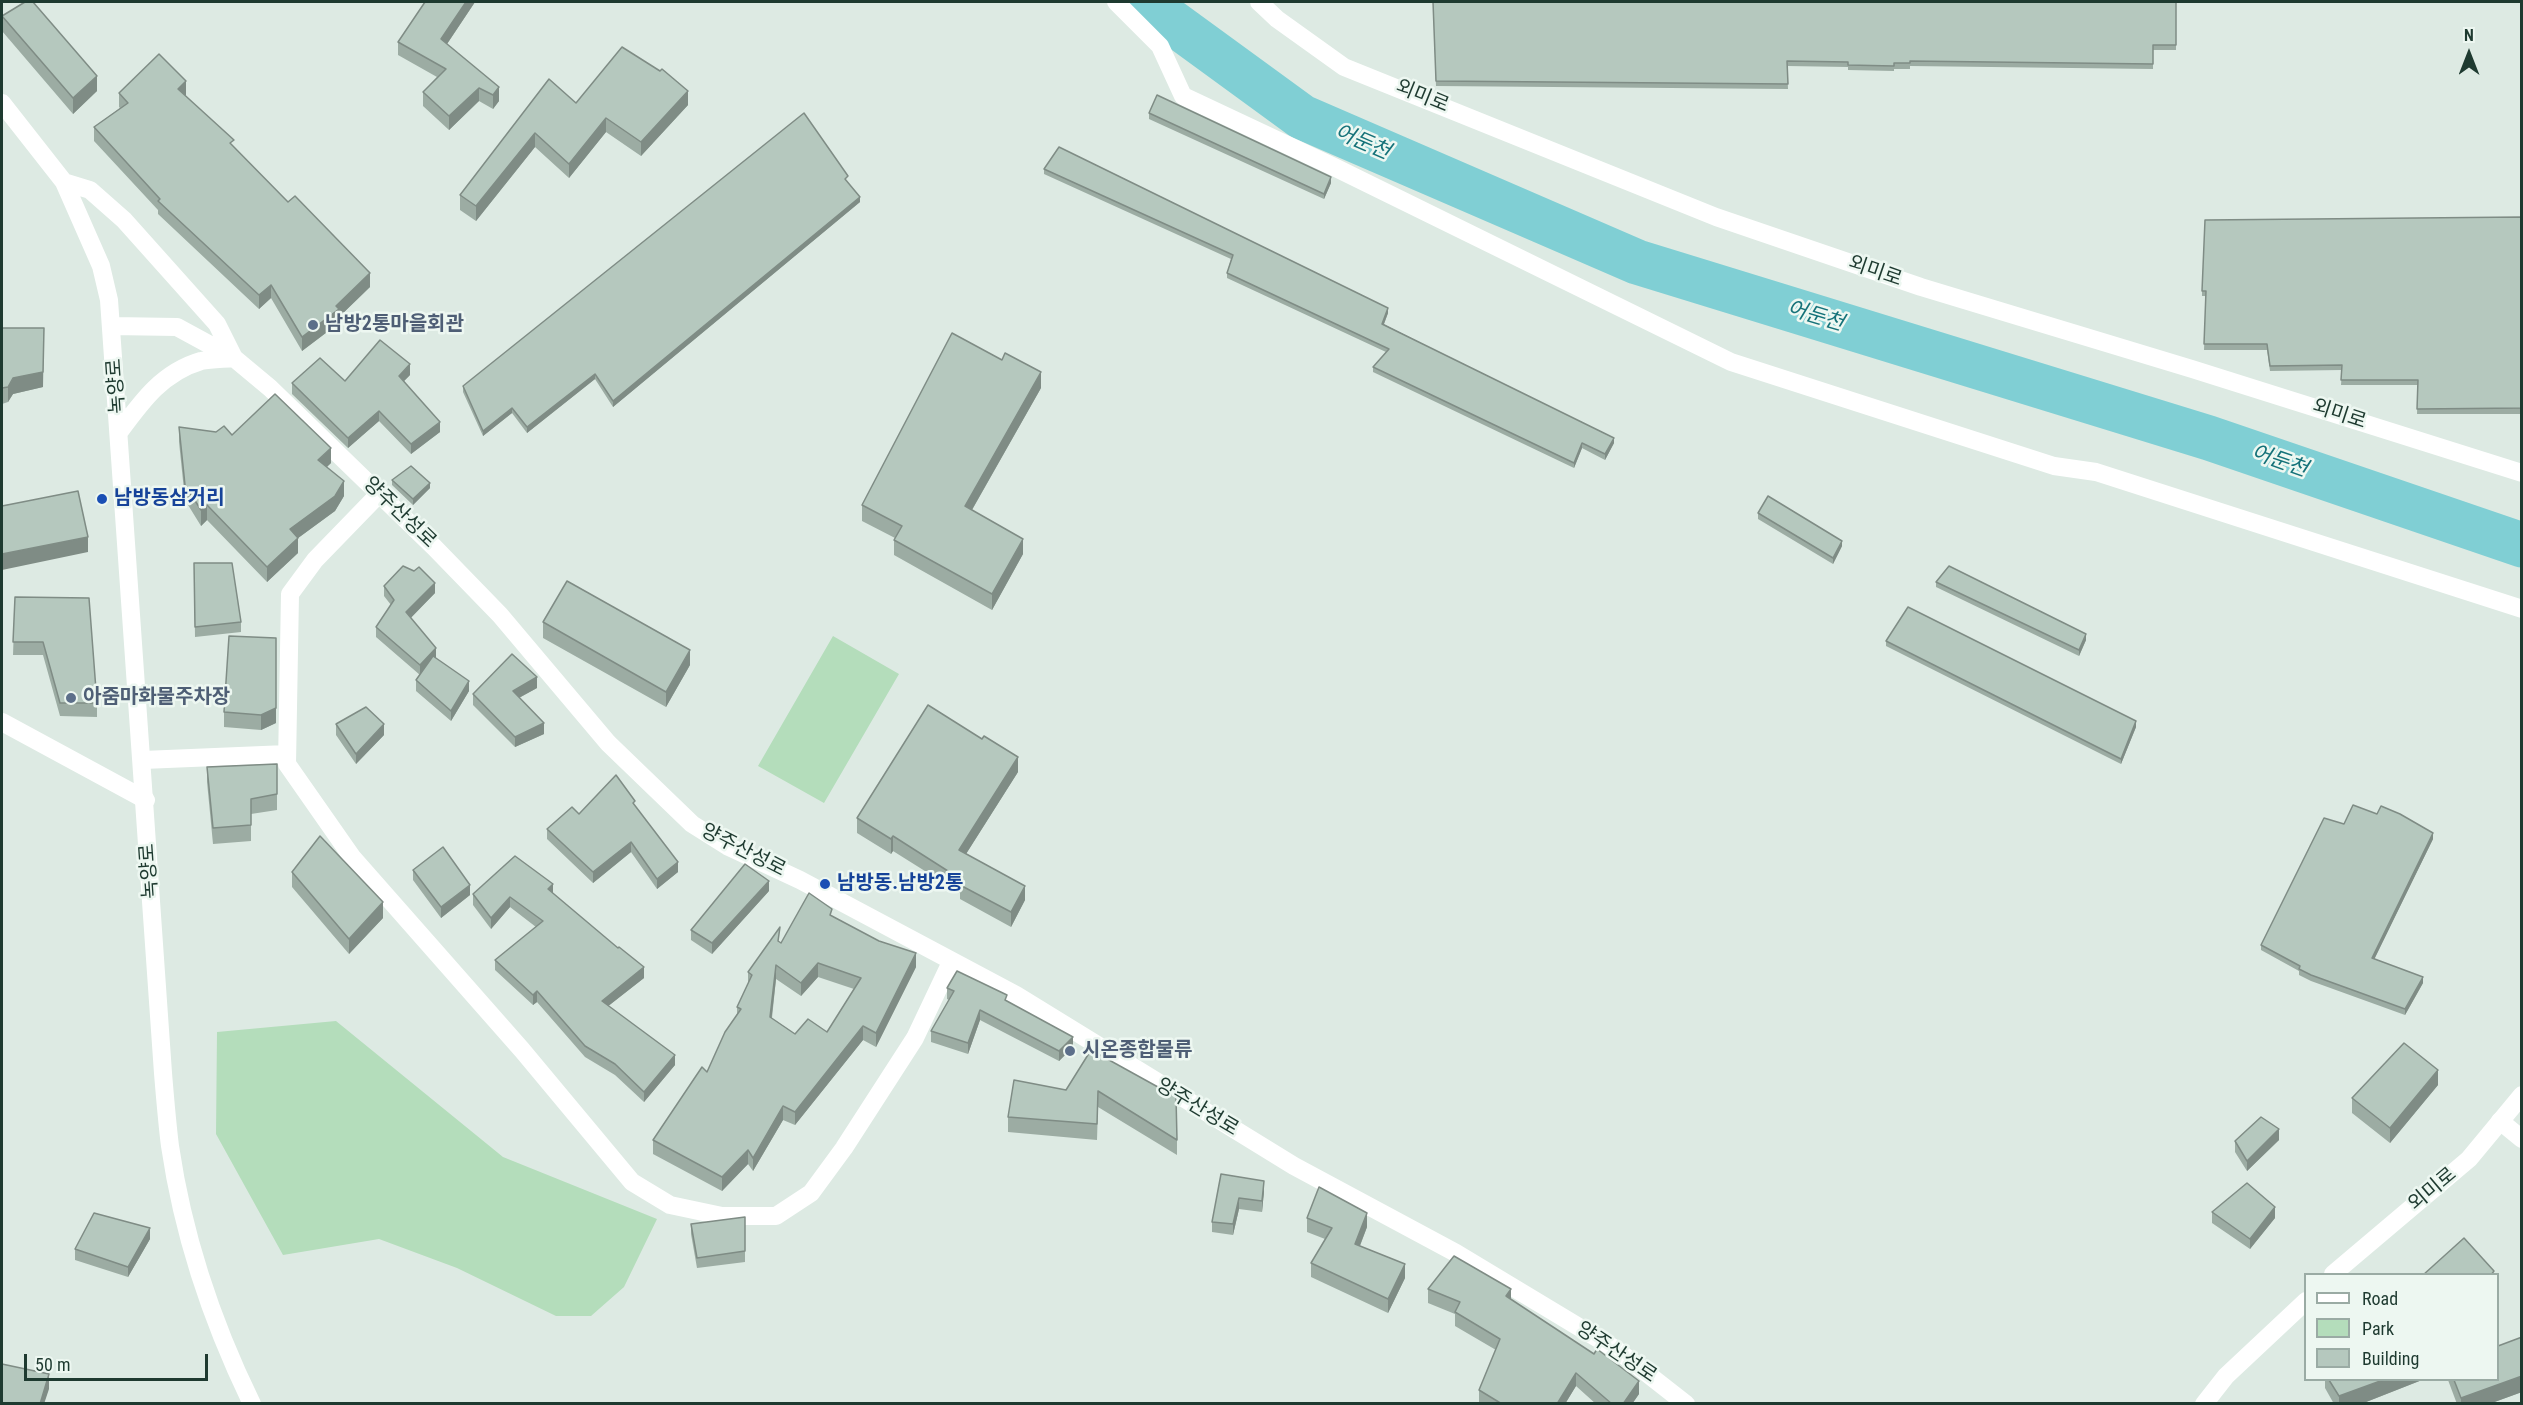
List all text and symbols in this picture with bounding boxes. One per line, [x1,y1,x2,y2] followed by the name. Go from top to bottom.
[2439,24,2499,84] north arrow
[2464,26,2474,45] text: N
[1392,76,1452,118] street label: 외미로
[1330,120,1394,166] water label: 어둔천
[1845,252,1905,292] street label: 외미로
[1784,296,1846,338] water label: 어둔천
[325,313,464,337] place label: 남방2통마을회관
[306,318,320,332] marker: 남방2통마을회관
[103,358,131,414] street label: 녹양로
[2309,395,2369,435] street label: 외미로
[2247,441,2311,483] water label: 어둔천
[358,472,440,554] street label: 양주산성로
[114,487,224,511] place label: 남방동삼거리
[95,492,109,506] marker: 남방동삼거리
[83,686,230,710] place label: 아줌마화물주차장
[64,691,78,705] marker: 아줌마화물주차장
[697,819,789,883] street label: 양주산성로
[136,843,164,899] street label: 녹양로
[837,872,963,896] place label: 남방동.남방2통
[818,877,832,891] marker: 남방동.남방2통
[1082,1039,1192,1063] place label: 시온종합물류
[1063,1044,1077,1058] marker: 시온종합물류
[1151,1074,1243,1142] street label: 양주산성로
[2404,1163,2462,1217] street label: 외미로
[2304,1273,2499,1381] legend
[2362,1288,2398,1309] text: Road
[1571,1317,1661,1389] street label: 양주산성로
[2362,1318,2394,1339] text: Park
[27,1342,212,1380] scale bar
[2362,1348,2419,1369] text: Building
[35,1354,70,1375] text: 50 m

